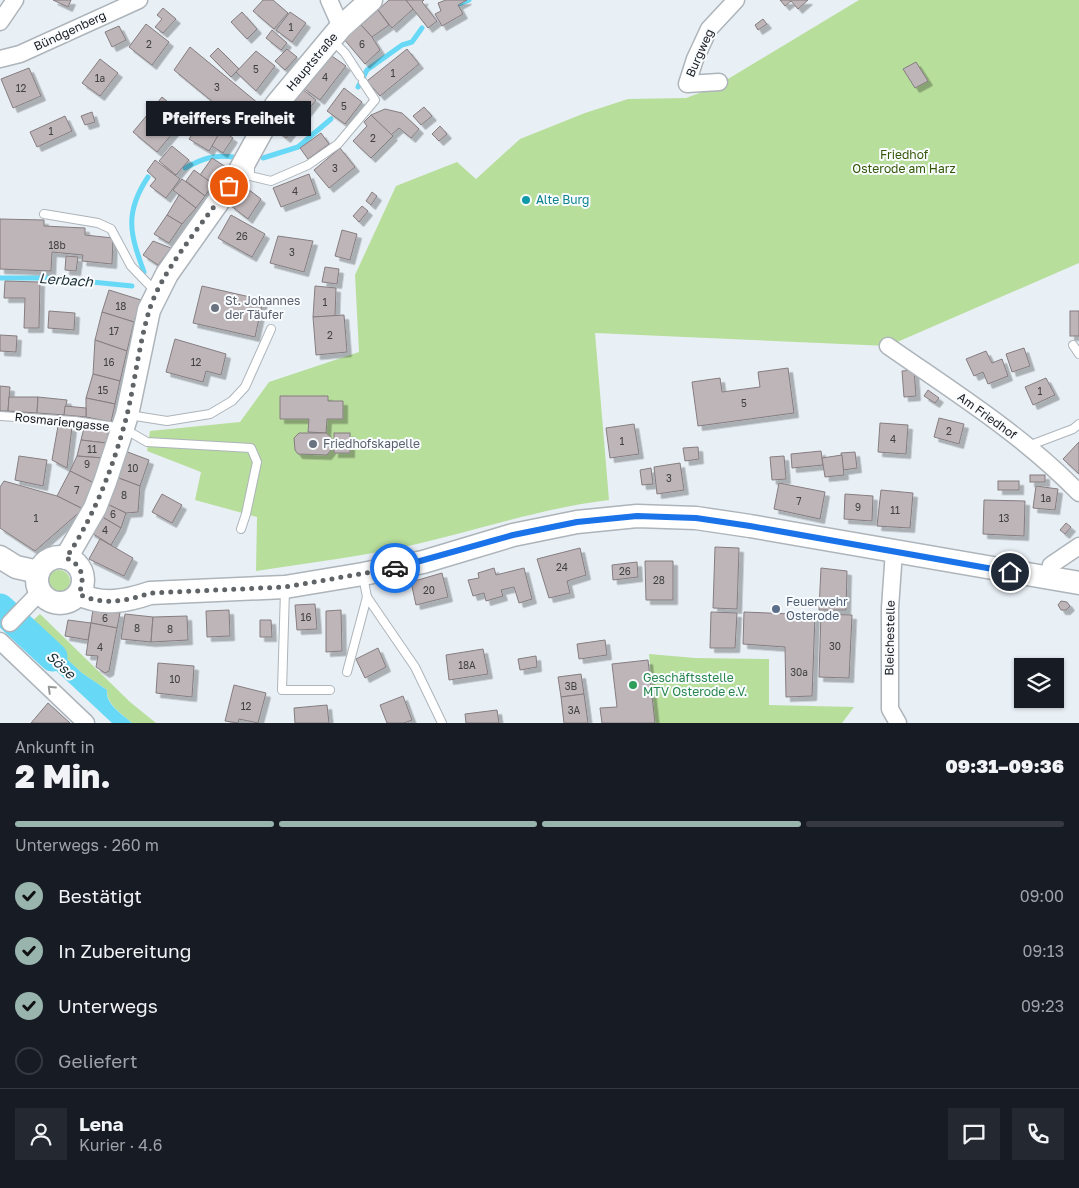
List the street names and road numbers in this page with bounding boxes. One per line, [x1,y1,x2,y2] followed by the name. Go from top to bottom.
[31,7,108,54] street label: Bündgenberg
[682,26,717,79] street label: Burgweg
[283,29,340,94] street label: Hauptstraße
[955,389,1020,443] street label: Am Friedhof
[14,409,110,434] street label: Rosmariengasse
[881,600,898,676] street label: Bleichestelle

